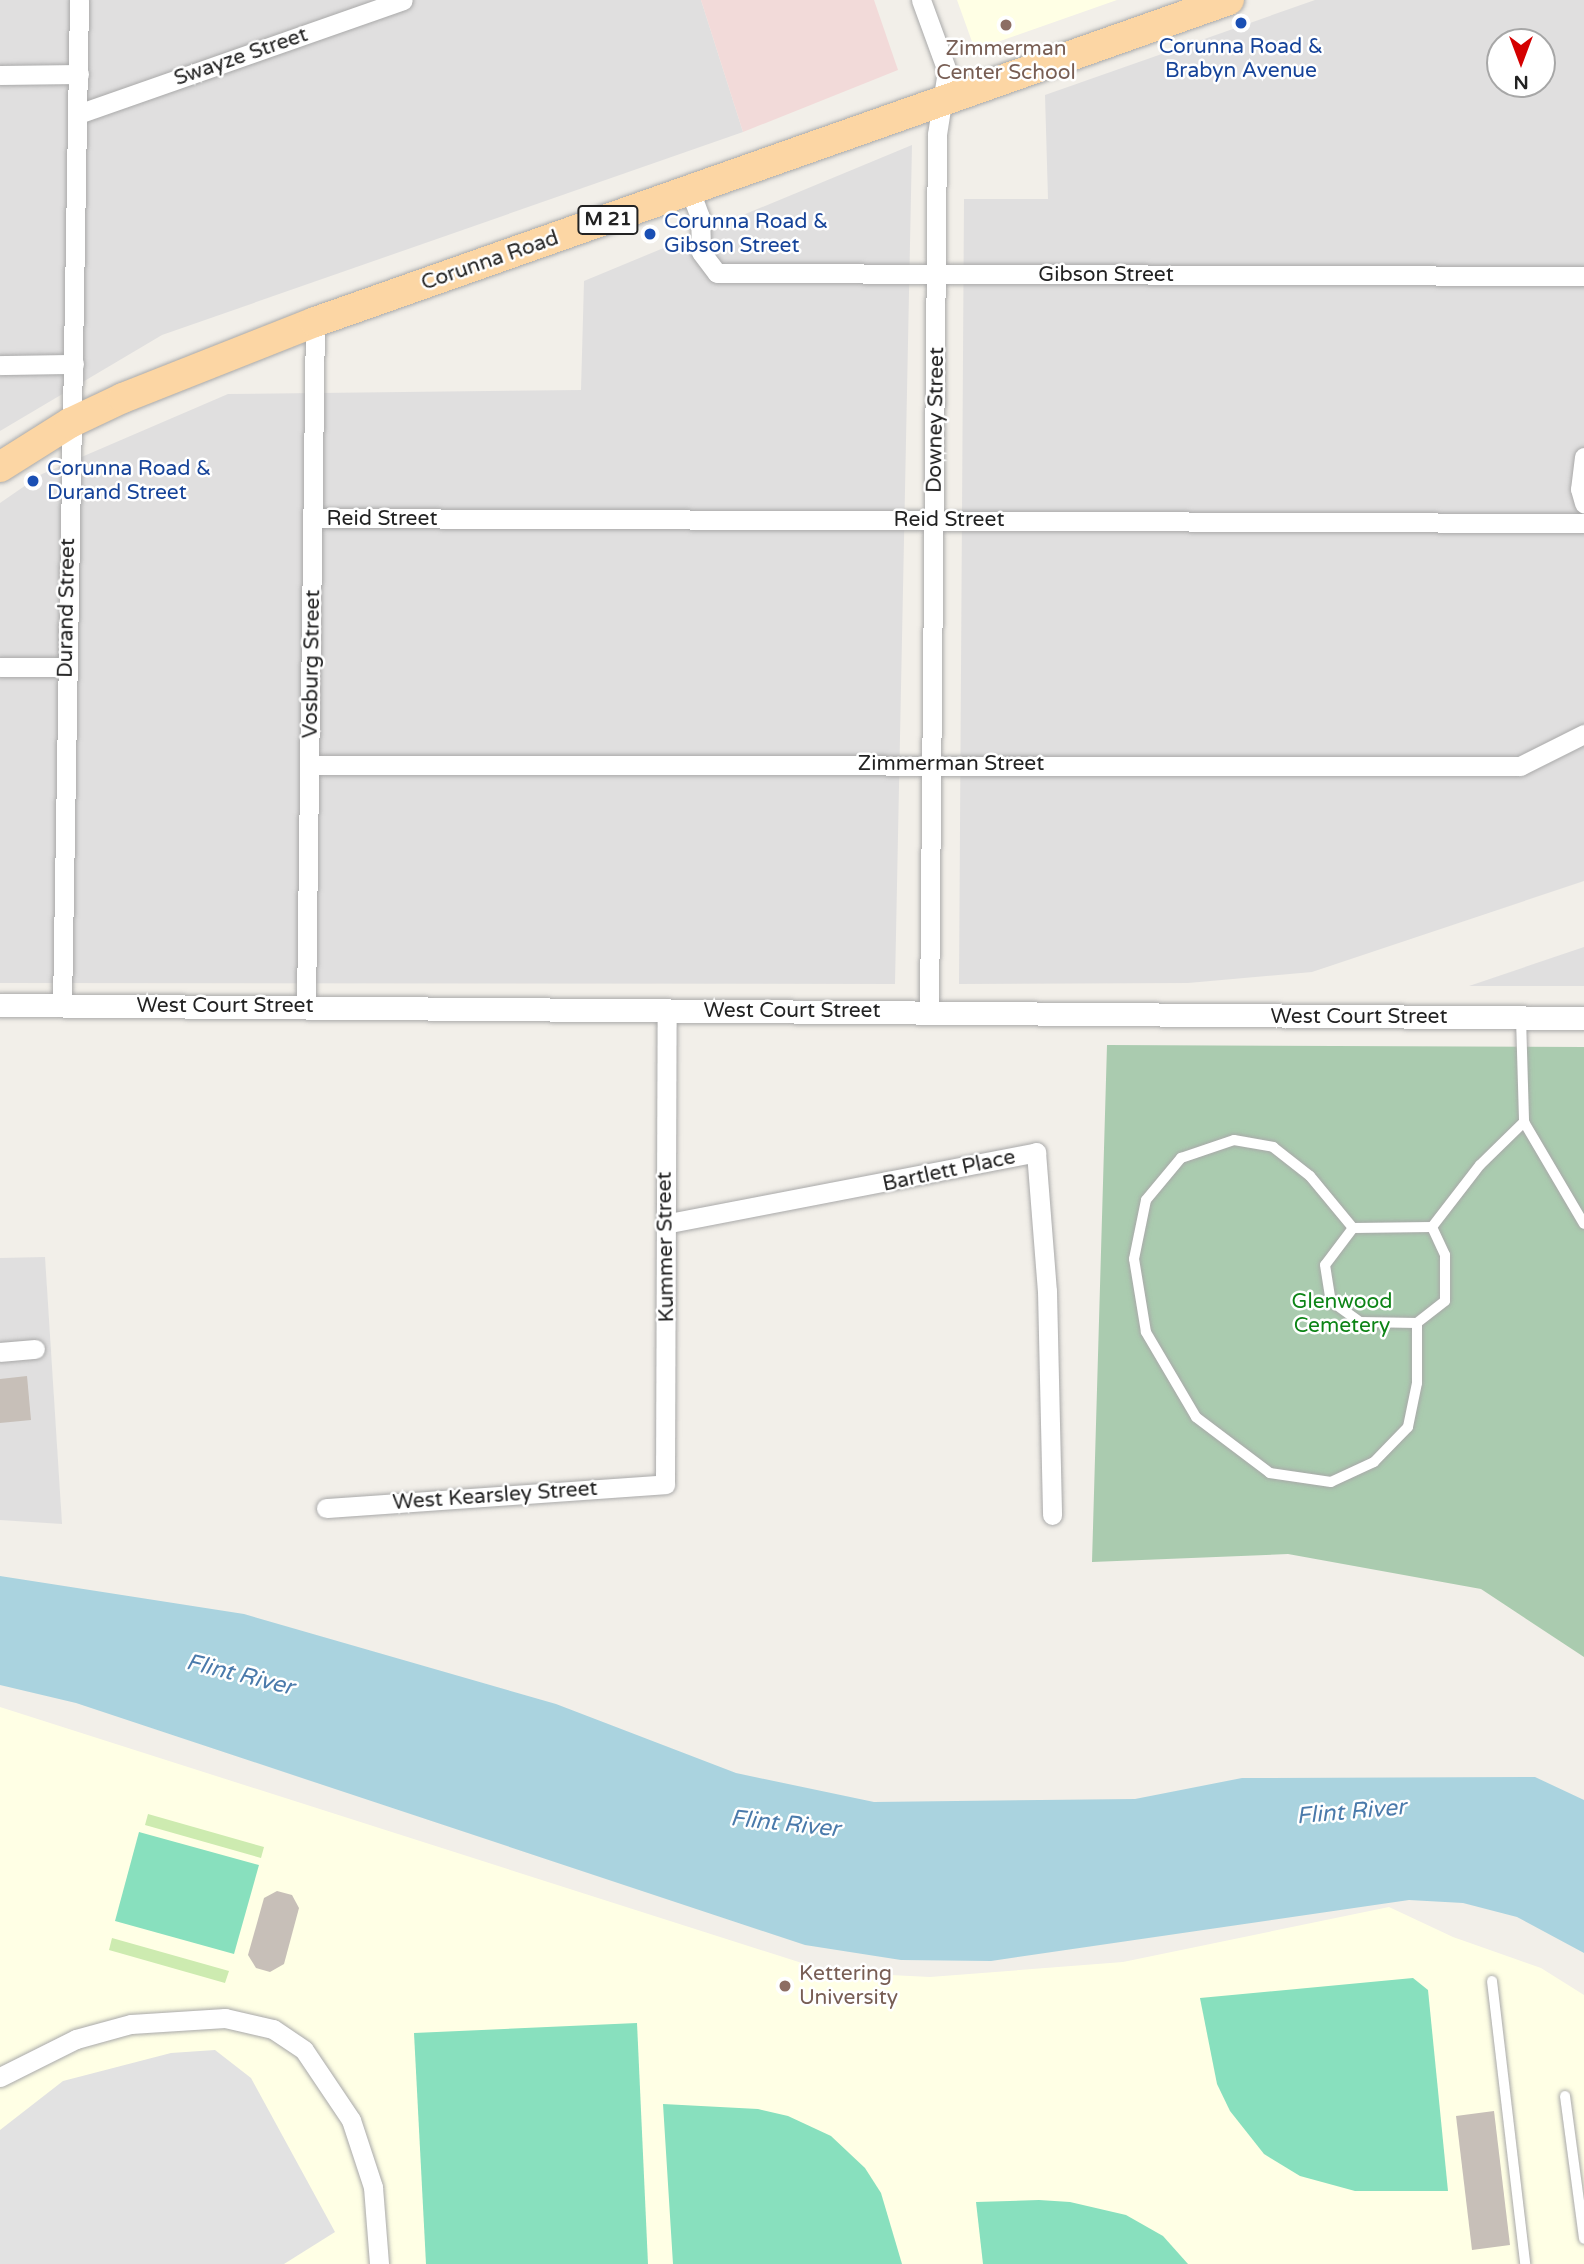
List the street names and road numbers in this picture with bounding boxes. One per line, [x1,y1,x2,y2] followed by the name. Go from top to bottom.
[171,22,311,92] street label: Swayze Street
[576,204,640,235] road number: M 21
[418,226,562,296] street label: Corunna Road
[1038,262,1174,288] street label: Gibson Street
[922,347,950,493] street label: Downey Street
[327,506,437,532] street label: Reid Street
[894,507,1004,533] street label: Reid Street
[53,538,81,678] street label: Durand Street
[298,589,326,739] street label: Vosburg Street
[858,751,1044,777] street label: Zimmerman Street
[136,993,314,1019] street label: West Court Street
[703,998,881,1024] street label: West Court Street
[1270,1004,1448,1030] street label: West Court Street
[880,1145,1018,1197] street label: Bartlett Place
[652,1171,680,1323] street label: Kummer Street
[392,1476,598,1516] street label: West Kearsley Street

